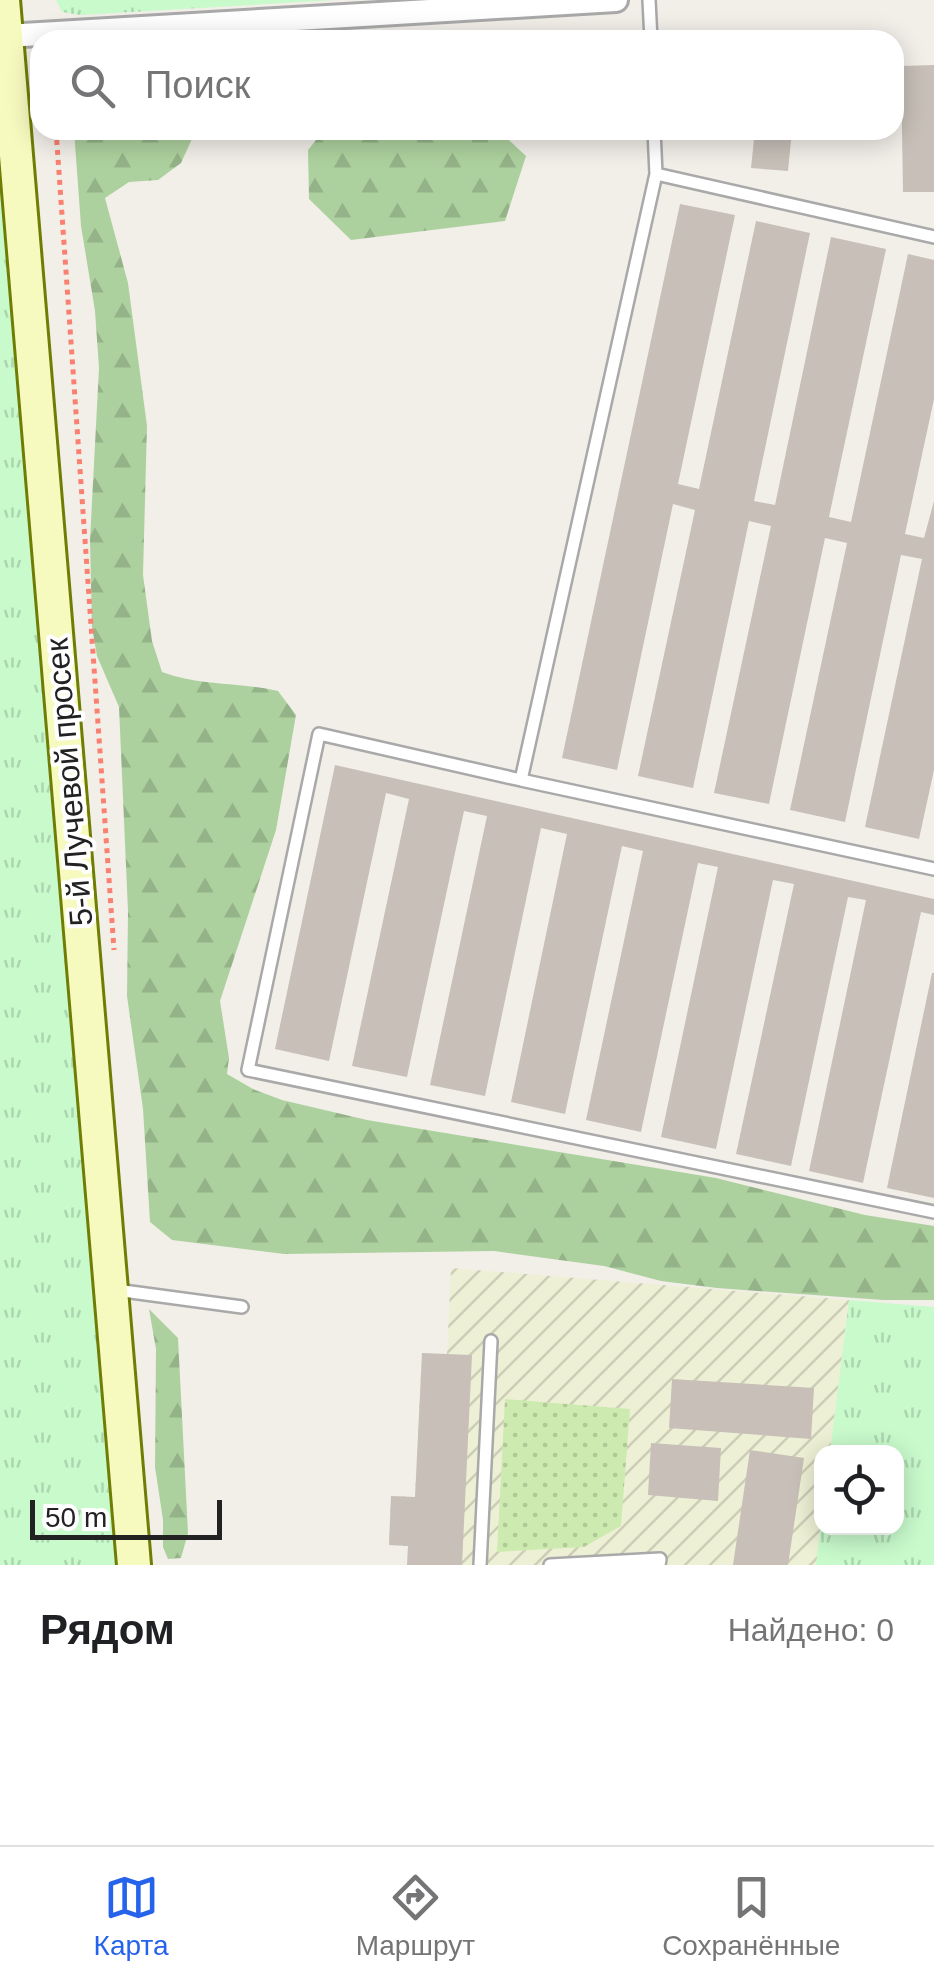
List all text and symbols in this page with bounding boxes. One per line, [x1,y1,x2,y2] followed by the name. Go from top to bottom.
[30,30,904,140] search box
[65,58,120,113] icon: search
[145,64,250,106] text: Поиск
[38,636,100,928] street label: 5-й Лучевой просек
[814,1445,904,1535] map controls
[814,1445,904,1535] button: locate
[30,1495,222,1540] scale bar
[45,1502,107,1533] text: 50 m
[40,1606,175,1653] text: Рядом
[728,1612,894,1648] text: Найдено: 0
[94,1870,169,1962] tab: Карта
[356,1870,475,1962] tab: Маршрут
[662,1870,840,1962] tab: Сохранённые

